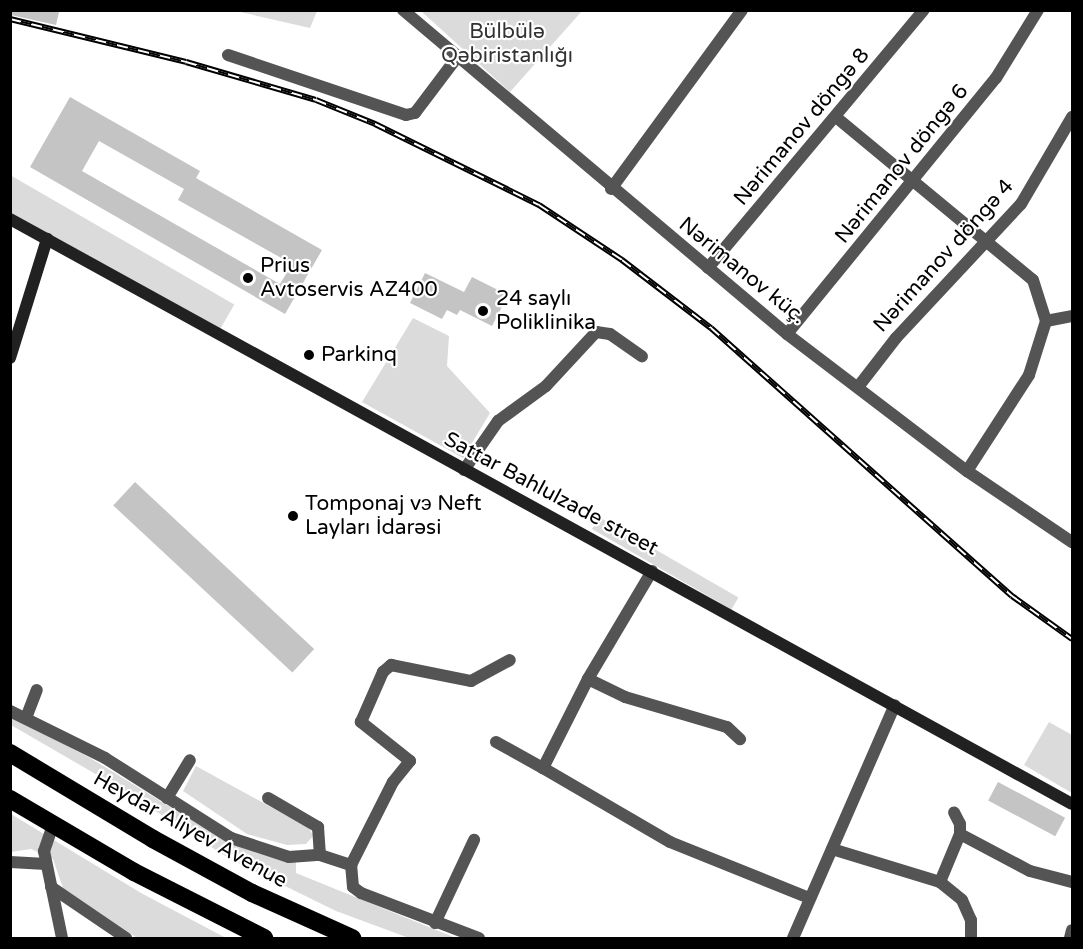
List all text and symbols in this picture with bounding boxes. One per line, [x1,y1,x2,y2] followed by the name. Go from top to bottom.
[441,19,573,69] park label: Bülbülə Qəbiristanlığı
[729,43,875,211] street label: Nərimanov döngə 8
[830,79,974,249] street label: Nərimanov döngə 6
[869,174,1019,338] street label: Nərimanov döngə 4
[674,212,810,330] street label: Nərimanov küç.
[260,253,438,303] place label: Prius Avtoservis AZ400
[241,271,255,285] marker: Prius Avtoservis AZ400
[496,286,596,336] place label: 24 saylı Poliklinika
[474,302,492,320] marker: 24 saylı Poliklinika
[321,342,397,368] place label: Parkinq
[302,348,316,362] marker: Parkinq
[440,427,662,561] street label: Sattar Bahlulzade street
[305,491,481,541] place label: Tomponaj vэ Neft Layları İdarəsi
[286,509,300,523] marker: Tomponaj vэ Neft Layları İdarəsi
[89,766,291,894] street label: Heydar Aliyev Avenue

